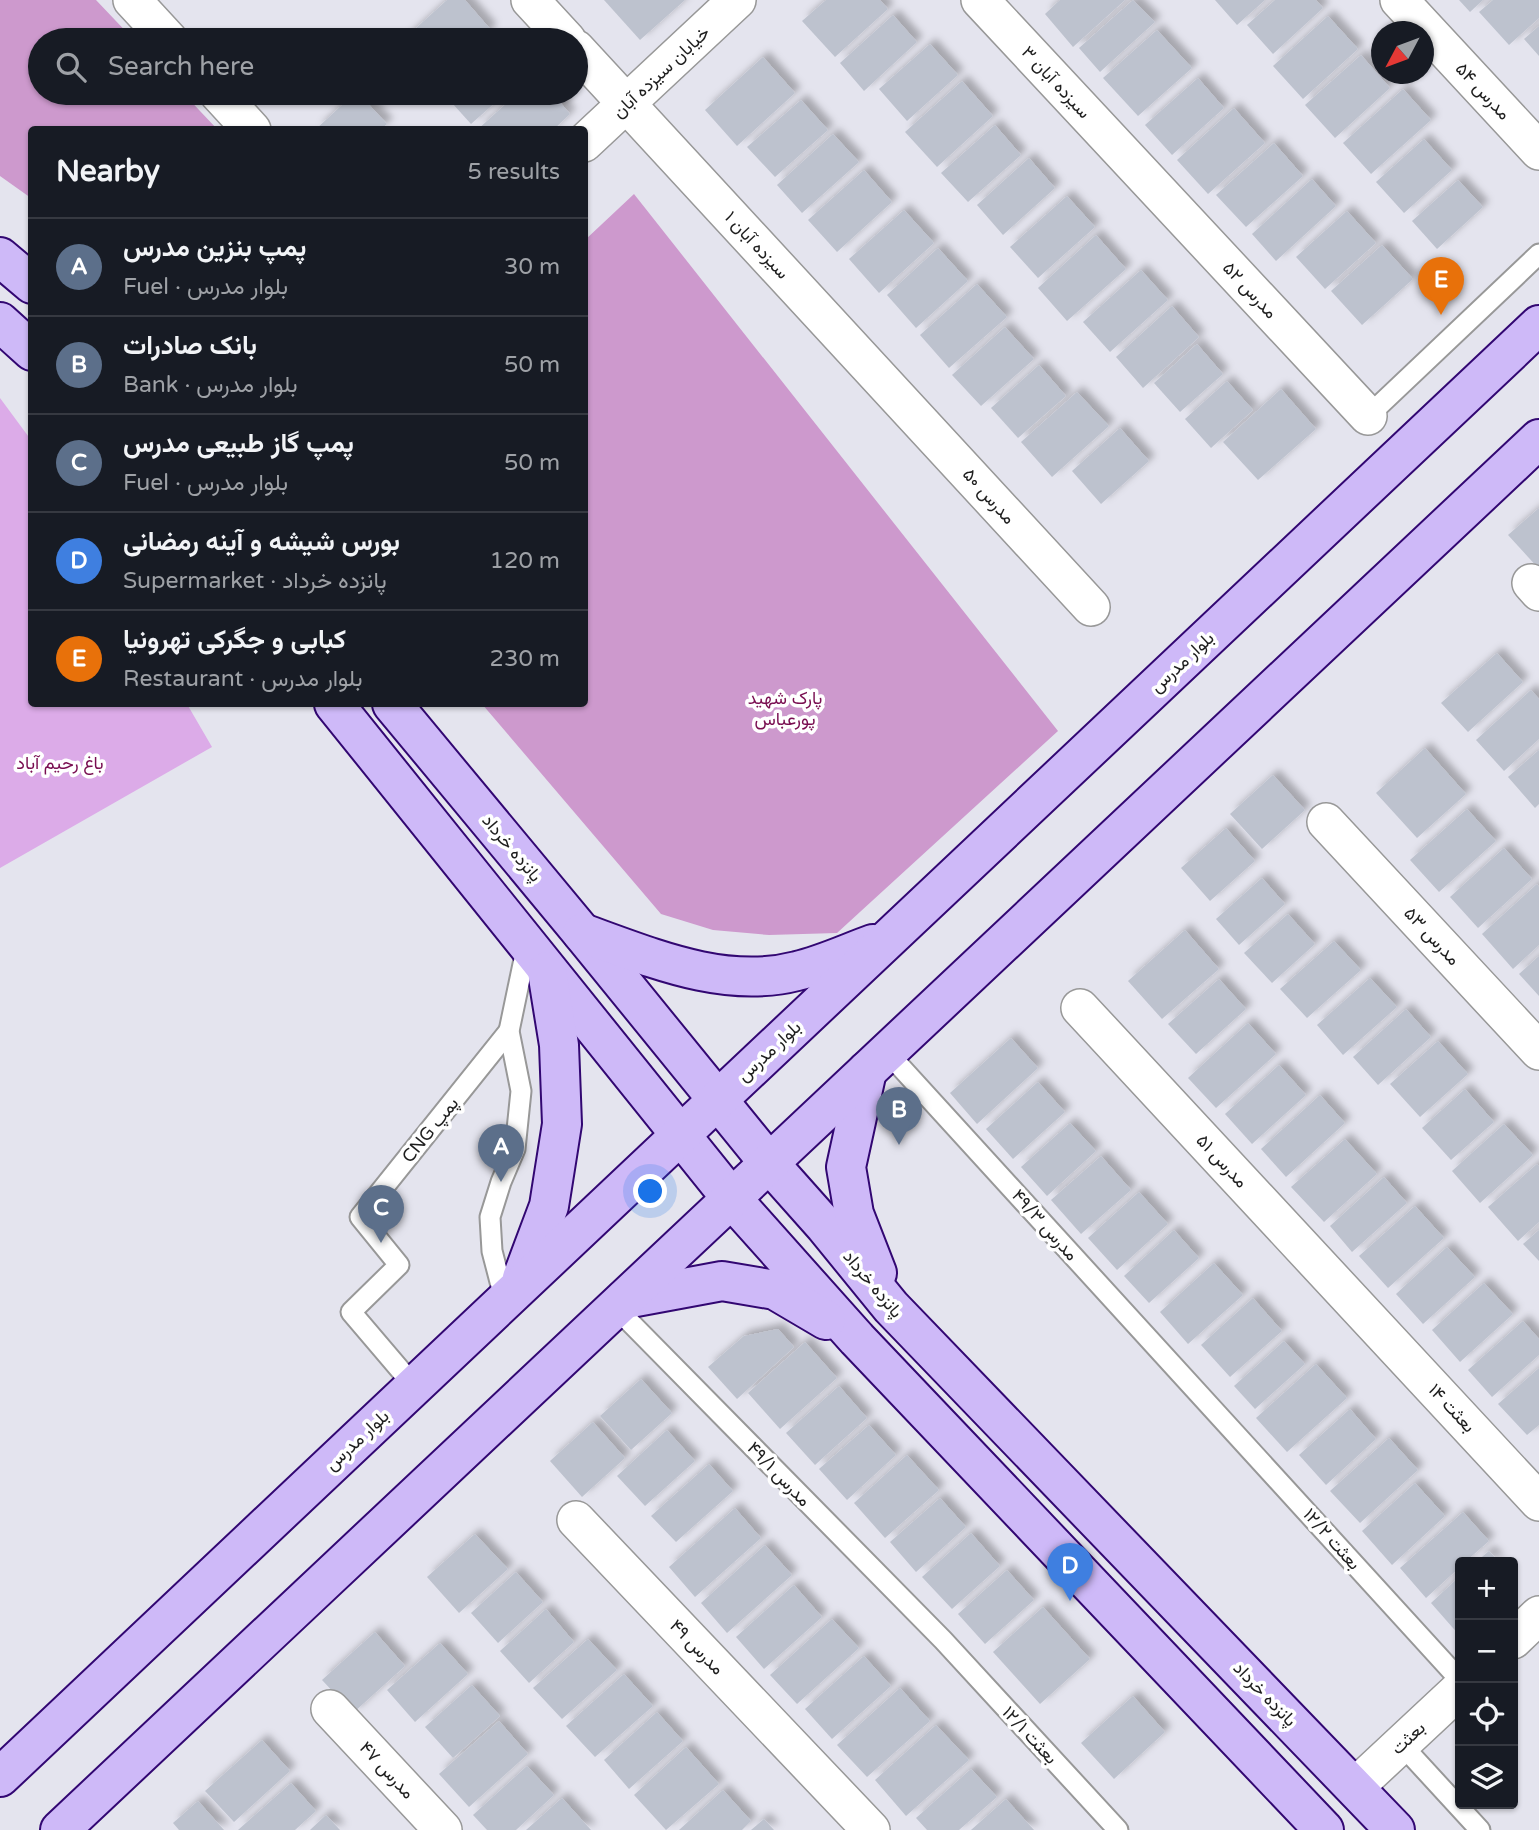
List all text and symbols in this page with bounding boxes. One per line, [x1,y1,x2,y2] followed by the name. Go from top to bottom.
[608,21,714,123] street label: خیابان سیزده آبان
[1371,21,1434,84] north arrow
[28,28,588,105] search box
[1017,41,1095,123] street label: سیزده آبان ۳
[52,48,90,86] icon: search
[108,51,254,82] text: Search here
[1451,58,1515,124] street label: مدرس ۵۴
[56,153,160,190] text: Nearby
[467,158,560,186] text: 5 results
[720,206,794,284] street label: سیزده آبان ۱
[123,232,306,263] text: پمپ بنزین مدرس
[70,253,88,281] text: A
[504,253,560,281] text: 30 m
[1218,257,1282,323] street label: مدرس ۵۲
[1418,257,1464,315] pin: E
[123,273,288,301] text: Fuel · بلوار مدرس
[123,330,257,361] text: بانک صادرات
[71,351,87,379] text: B
[504,351,560,379] text: 50 m
[123,371,298,399] text: Bank · بلوار مدرس
[123,428,354,459] text: پمپ گاز طبیعی مدرس
[71,449,87,477] text: C
[504,449,560,477] text: 50 m
[958,463,1020,529] street label: مدرس ۵۰
[123,469,288,497] text: Fuel · بلوار مدرس
[123,526,400,557] text: بورس شیشه و آینه رمضانی
[70,547,88,575] text: D
[490,547,560,575] text: 120 m
[123,567,387,595] text: Supermarket · پانزده خرداد
[123,624,346,655] text: کبابی و جگرکی تهرونیا
[1146,627,1218,697] street label: بلوار مدرس
[72,645,86,673] text: E
[490,645,560,673] text: 230 m
[123,665,362,693] text: Restaurant · بلوار مدرس
[748,687,822,731] park label: پارک شهید پورعباس
[16,752,104,775] park label: باغ رحیم آباد
[477,810,547,887] street label: پانزده خرداد
[1399,902,1465,970] street label: مدرس ۵۳
[733,1016,805,1086] street label: بلوار مدرس
[876,1087,922,1145] pin: B
[397,1093,464,1168] street label: CNG پمپ
[478,1124,524,1182] pin: A
[1192,1129,1252,1193] street label: مدرس ۵۱
[633,1174,667,1208] your location
[358,1185,404,1243] pin: C
[1007,1185,1083,1265] street label: مدرس ۴۹/۳
[838,1246,908,1323] street label: پانزده خرداد
[1424,1379,1480,1437] street label: بعثت ۱۴
[321,1405,393,1475] street label: بلوار مدرس
[743,1437,815,1511] street label: مدرس ۴۹/۱
[1299,1504,1365,1574] street label: بعثت ۱۲/۲
[1047,1543,1093,1601] pin: D
[1455,1557,1518,1809] map controls
[1455,1557,1518,1620] button: +
[665,1615,729,1679] street label: مدرس ۴۹
[1455,1620,1518,1683] button: −
[1228,1657,1301,1732] street label: پانزده خرداد
[1455,1683,1518,1746] button: locate
[998,1701,1062,1769] street label: بعثت ۱۲/۱
[1386,1717,1430,1759] street label: بعثت
[355,1737,419,1803] street label: مدرس ۴۷
[1455,1746,1518,1809] button: layers

